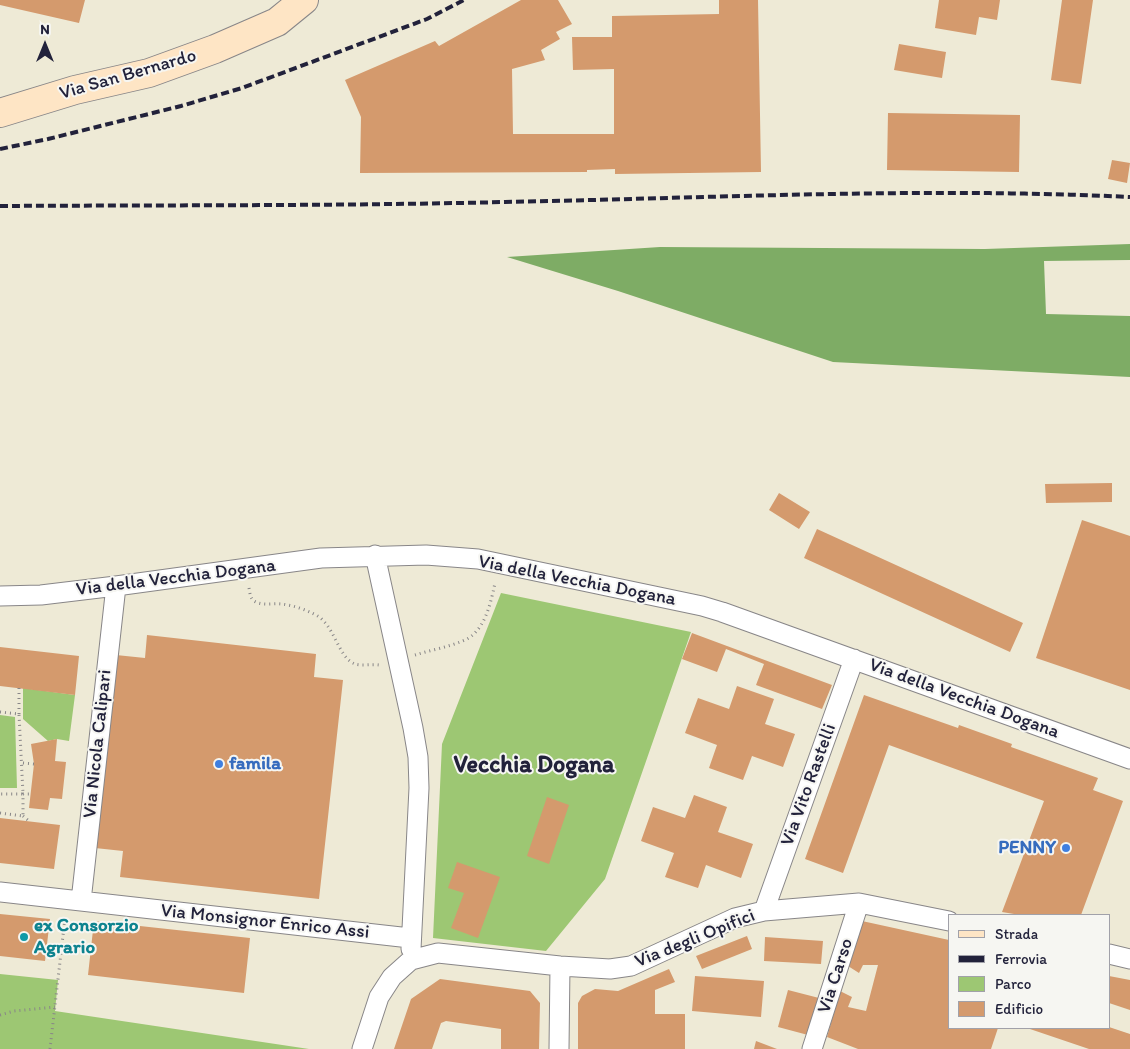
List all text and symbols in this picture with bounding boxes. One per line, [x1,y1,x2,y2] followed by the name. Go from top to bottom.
[20,20,70,70] north arrow
[40,21,50,38] text: N
[57,45,199,105] street label: Via San Bernardo
[476,551,678,611] street label: Via della Vecchia Dogana
[75,554,277,602] street label: Via della Vecchia Dogana
[866,654,1062,744] street label: Via della Vecchia Dogana
[79,669,117,819] street label: Via Nicola Calipari
[776,721,842,849] street label: Via Vito Rastelli
[453,752,615,780] district label: Vecchia Dogana
[229,753,281,775] place label: famila
[213,758,225,770] marker: famila
[998,837,1056,859] place label: PENNY
[1060,842,1072,854] marker: PENNY
[159,900,371,944] street label: Via Monsignor Enrico Assi
[632,905,758,973] street label: Via degli Opifici
[948,914,1110,1029] legend
[34,915,138,959] place label: ex Consorzio Agrario
[995,925,1038,943] text: Strada
[18,931,30,943] marker: ex Consorzio Agrario
[813,936,859,1016] street label: Via Carso
[995,950,1047,968] text: Ferrovia
[995,975,1031,993] text: Parco
[995,1000,1043,1018] text: Edificio

